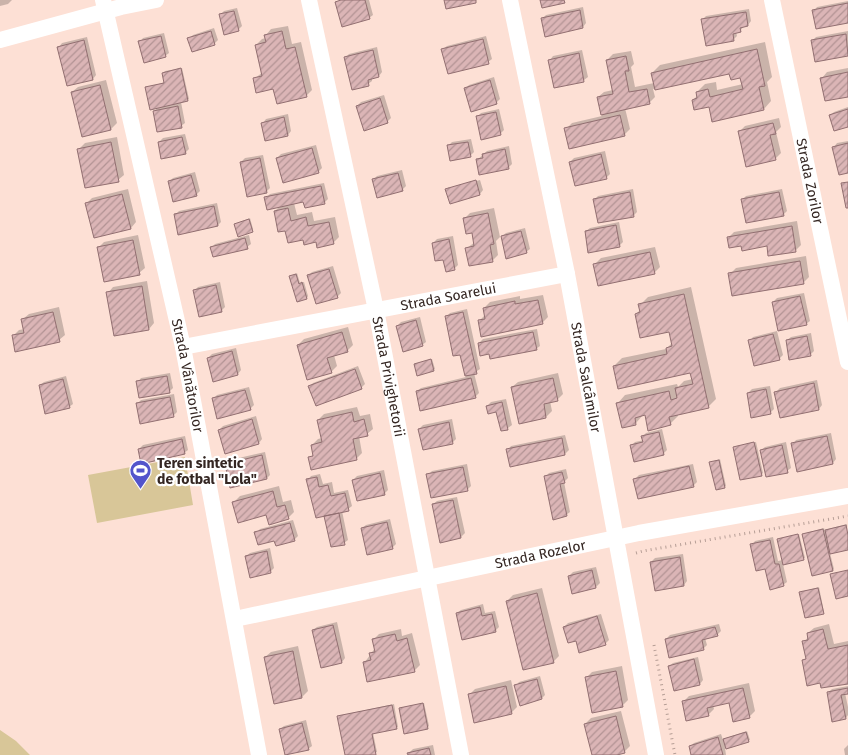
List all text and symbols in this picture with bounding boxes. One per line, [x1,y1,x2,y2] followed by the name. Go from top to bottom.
[793,137,827,226] street label: Strada Zorilor
[399,279,498,314] street label: Strada Soarelui
[369,315,409,438] street label: Strada Privighetorii
[168,317,207,434] street label: Strada Vânătorilor
[568,321,605,435] street label: Strada Salcâmilor
[157,455,257,488] place label: Teren sintetic de fotbal "Lola"
[129,459,153,490] sports icon: Teren sintetic de fotbal "Lola"
[493,536,588,572] street label: Strada Rozelor

